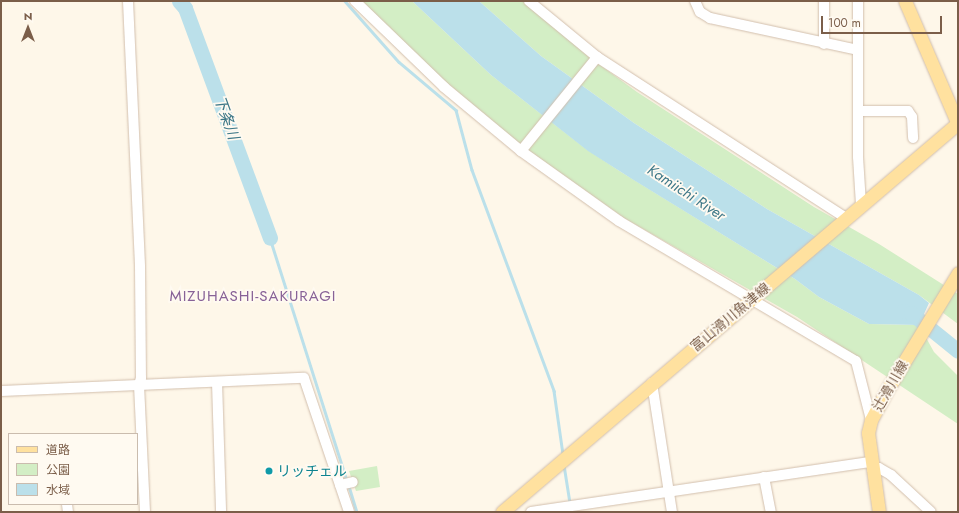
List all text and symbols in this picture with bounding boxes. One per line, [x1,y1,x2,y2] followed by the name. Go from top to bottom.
[8,8,48,48] north arrow
[24,8,32,24] text: N
[823,8,944,34] scale bar
[828,14,861,32] text: 100 m
[210,94,242,142] water label: 下条川
[644,161,728,225] water label: Kamiichi River
[687,279,773,355] street label: 富山滑川魚津線
[170,288,336,306] district label: MIZUHASHI-SAKURAGI
[869,358,911,414] street label: 辻滑川線
[8,433,138,505] legend
[46,441,70,459] text: 道路
[46,461,70,479] text: 公園
[277,463,347,479] place label: リッチェル
[264,466,274,476] marker: リッチェル
[46,481,70,499] text: 水域

